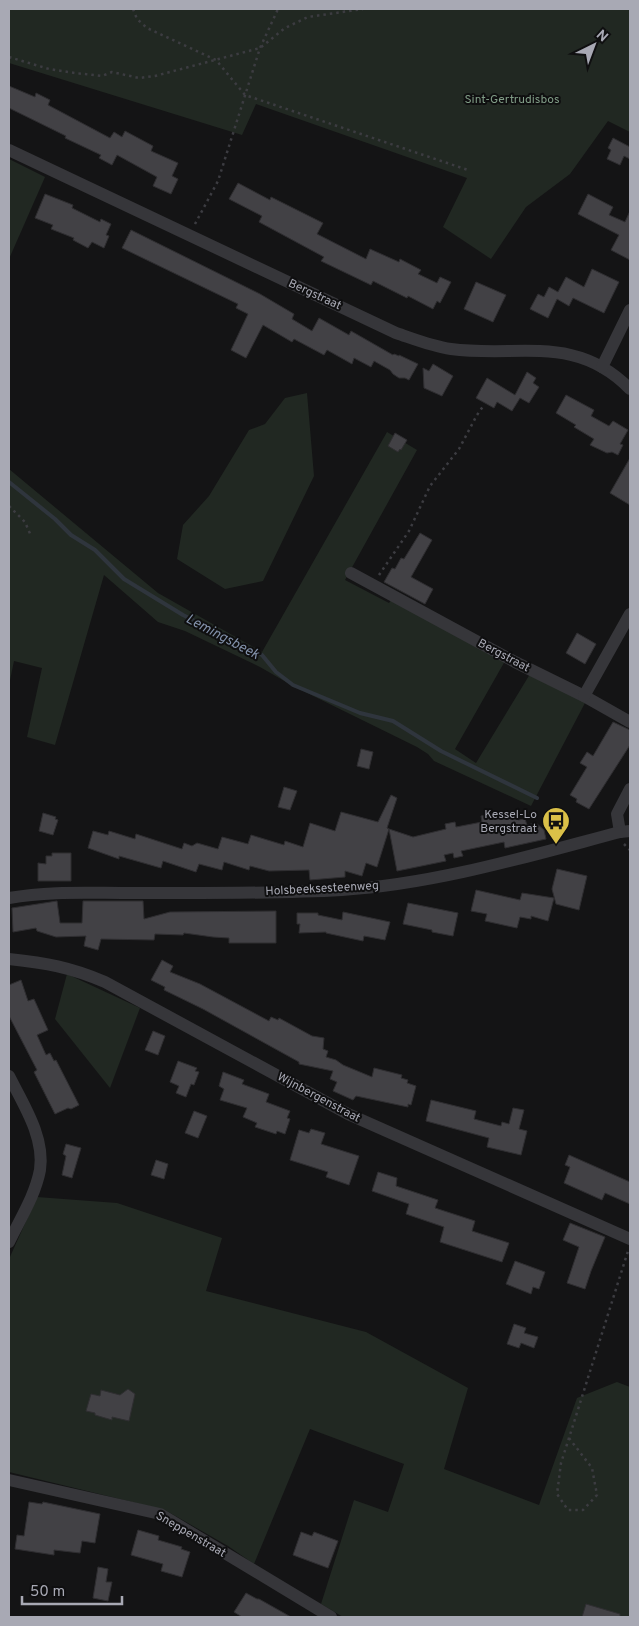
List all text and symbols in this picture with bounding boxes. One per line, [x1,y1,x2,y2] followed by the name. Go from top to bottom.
[569,20,619,70] north arrow
[592,27,611,46] text: N
[464,92,560,108] park label: Sint-Gertrudisbos
[285,276,344,314] street label: Bergstraat
[183,611,263,664] water label: Lemingsbeek
[475,636,532,676] street label: Bergstraat
[541,806,571,845] bus stop icon: Kessel-Lo Bergstraat
[480,807,537,837] place label: Kessel-Lo Bergstraat
[265,878,379,900] street label: Holsbeeksesteenweg
[274,1069,363,1127] street label: Wijnbergenstraat
[152,1508,229,1561] street label: Sneppenstraat
[22,1574,122,1606] scale bar
[30,1583,65,1602] text: 50 m

